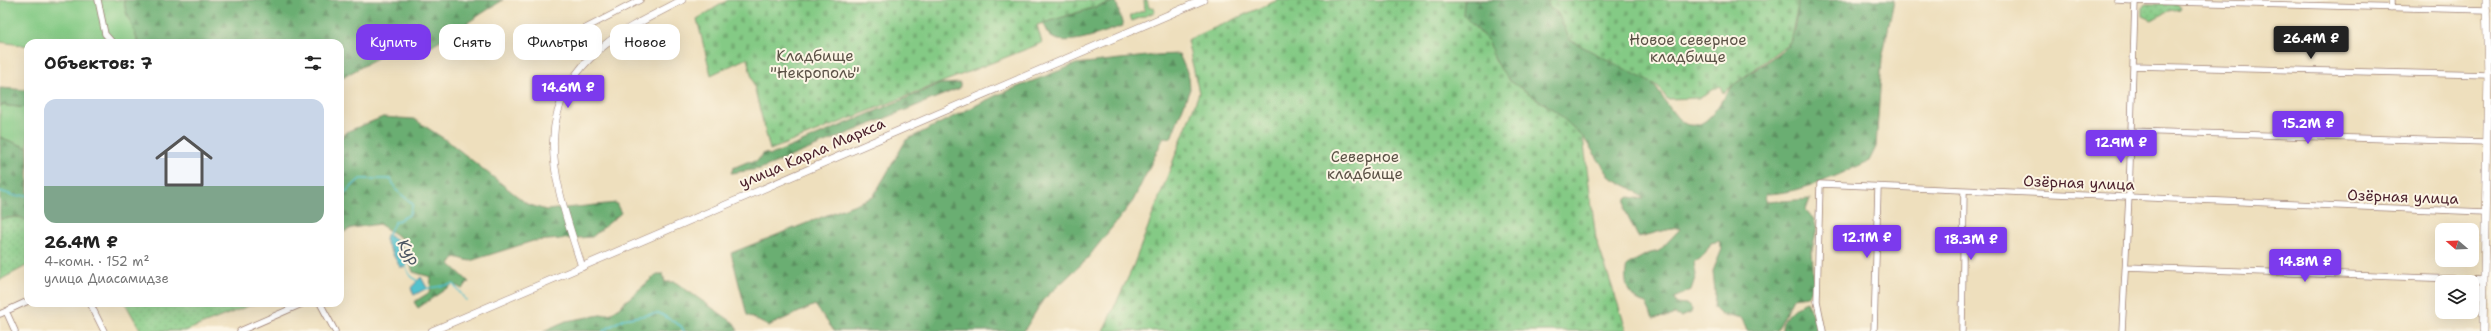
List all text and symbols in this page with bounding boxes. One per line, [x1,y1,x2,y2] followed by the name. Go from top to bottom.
[356,24,431,60] chip: Купить
[439,24,505,60] chip: Снять
[513,24,602,60] chip: Фильтры
[610,24,680,60] chip: Новое
[2274,26,2348,60] pin: 26.4M ₽
[1629,30,1747,67] park label: Новое северное кладбище
[2283,30,2339,47] text: 26.4M ₽
[770,46,860,83] park label: Кладбище "Некрополь"
[44,52,153,74] text: Объектов: 7
[302,52,324,74] icon: filters
[531,75,605,109] pin: 14.6M ₽
[541,79,595,96] text: 14.6M ₽
[2271,111,2345,145] pin: 15.2M ₽
[736,113,889,193] street label: улица Карла Маркса
[2281,115,2335,132] text: 15.2M ₽
[148,125,220,197] icon: home
[2084,130,2158,164] pin: 12.9M ₽
[2095,134,2147,151] text: 12.9M ₽
[1327,147,1403,184] park label: Северное кладбище
[2023,171,2136,195] street label: Озёрная улица
[2347,185,2460,209] street label: Озёрная улица
[2435,223,2479,267] north arrow
[2435,223,2479,319] map controls
[1830,225,1904,259] pin: 12.1M ₽
[1934,227,2008,261] pin: 18.3M ₽
[1842,229,1892,246] text: 12.1M ₽
[44,231,118,253] text: 26.4M ₽
[1944,231,1998,248] text: 18.3M ₽
[393,235,425,269] water label: Кур
[2268,249,2342,283] pin: 14.8M ₽
[44,253,150,270] text: 4-комн. · 152 m²
[2278,253,2332,270] text: 14.8M ₽
[44,270,169,287] text: улица Диасамидзе
[2435,275,2479,319] button: layers

